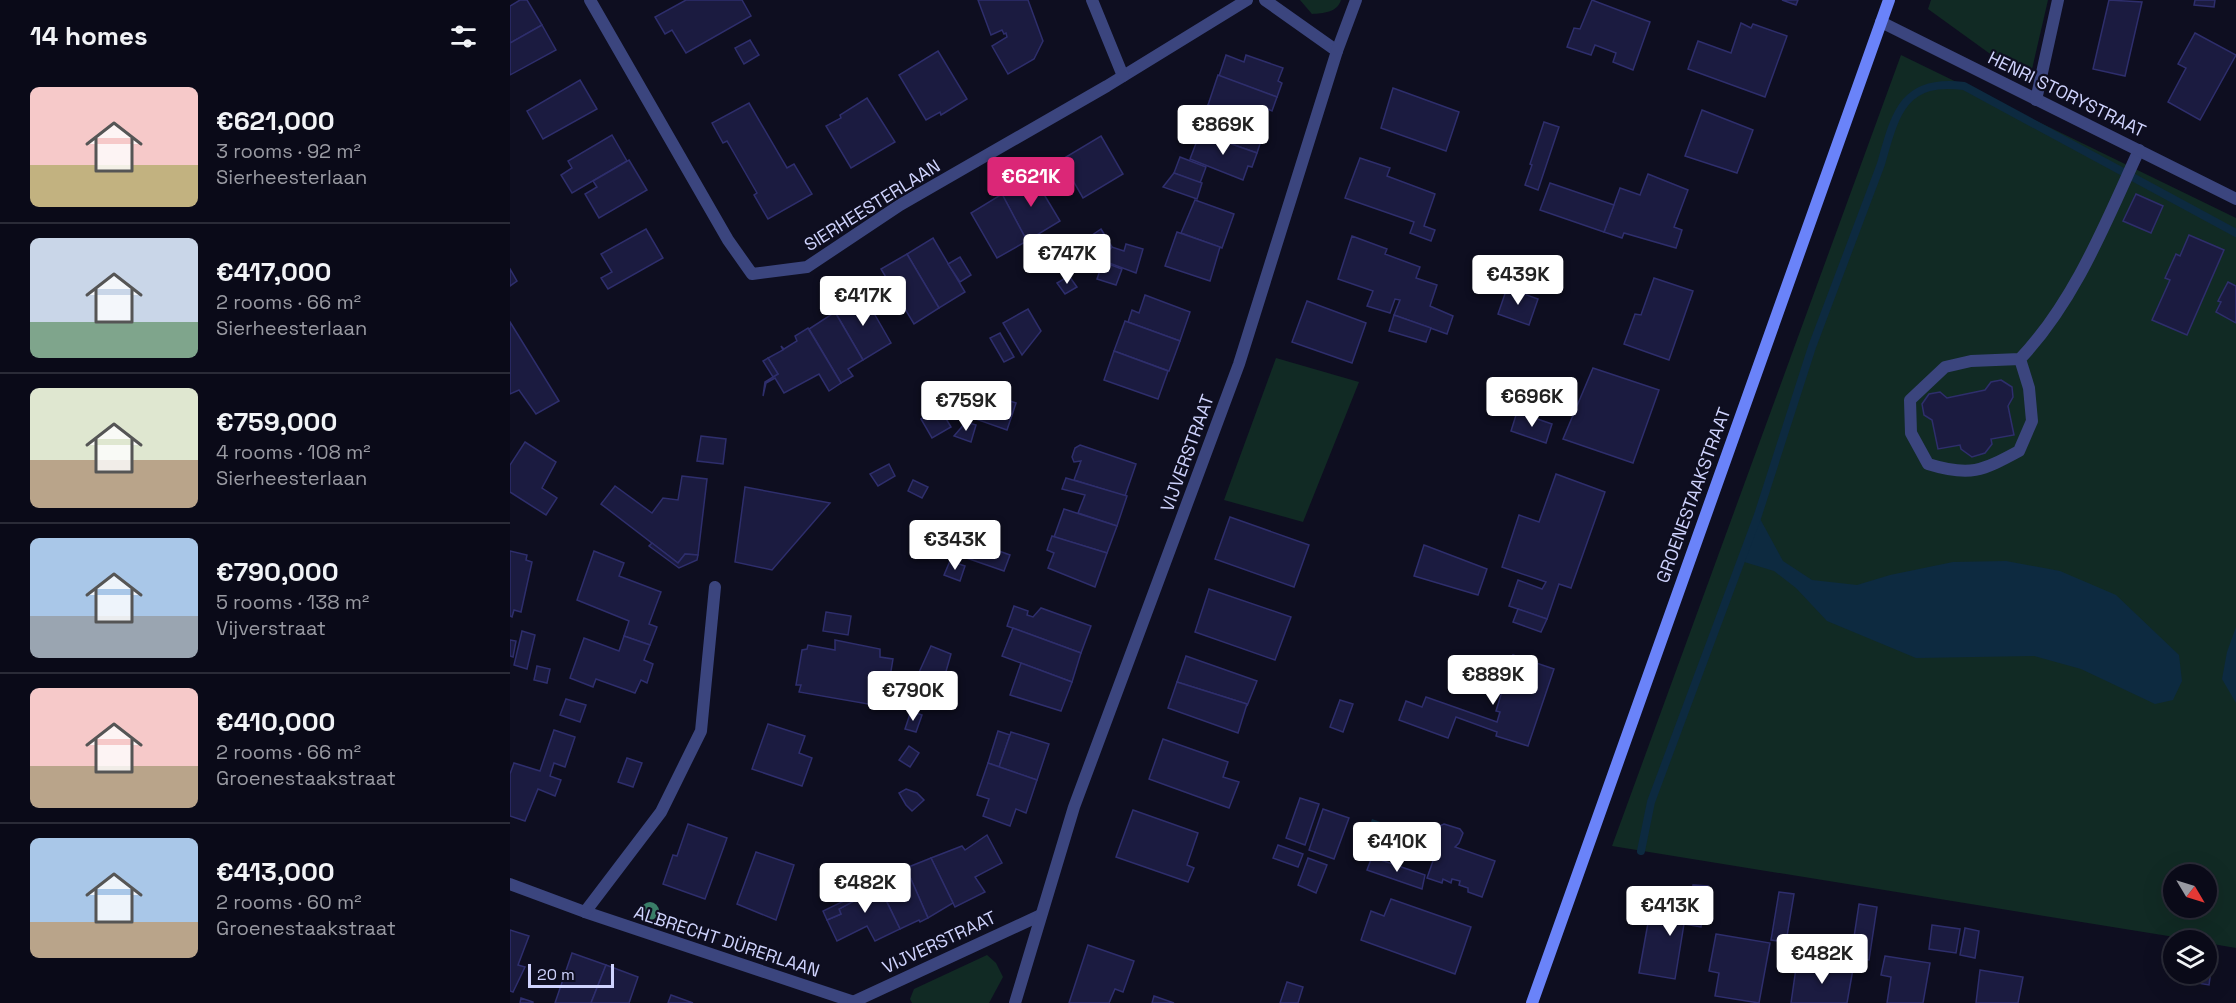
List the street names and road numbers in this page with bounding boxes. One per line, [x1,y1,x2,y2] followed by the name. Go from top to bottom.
[1984,46,2150,142] street label: HENRI STORYSTRAAT
[800,154,944,256] street label: SIERHEESTERLAAN
[1155,391,1219,515] street label: VIJVERSTRAAT
[1651,404,1736,586] street label: GROENESTAAKSTRAAT
[631,900,823,982] street label: ALBRECHT DÜRERLAAN
[878,905,1000,978] street label: VIJVERSTRAAT

